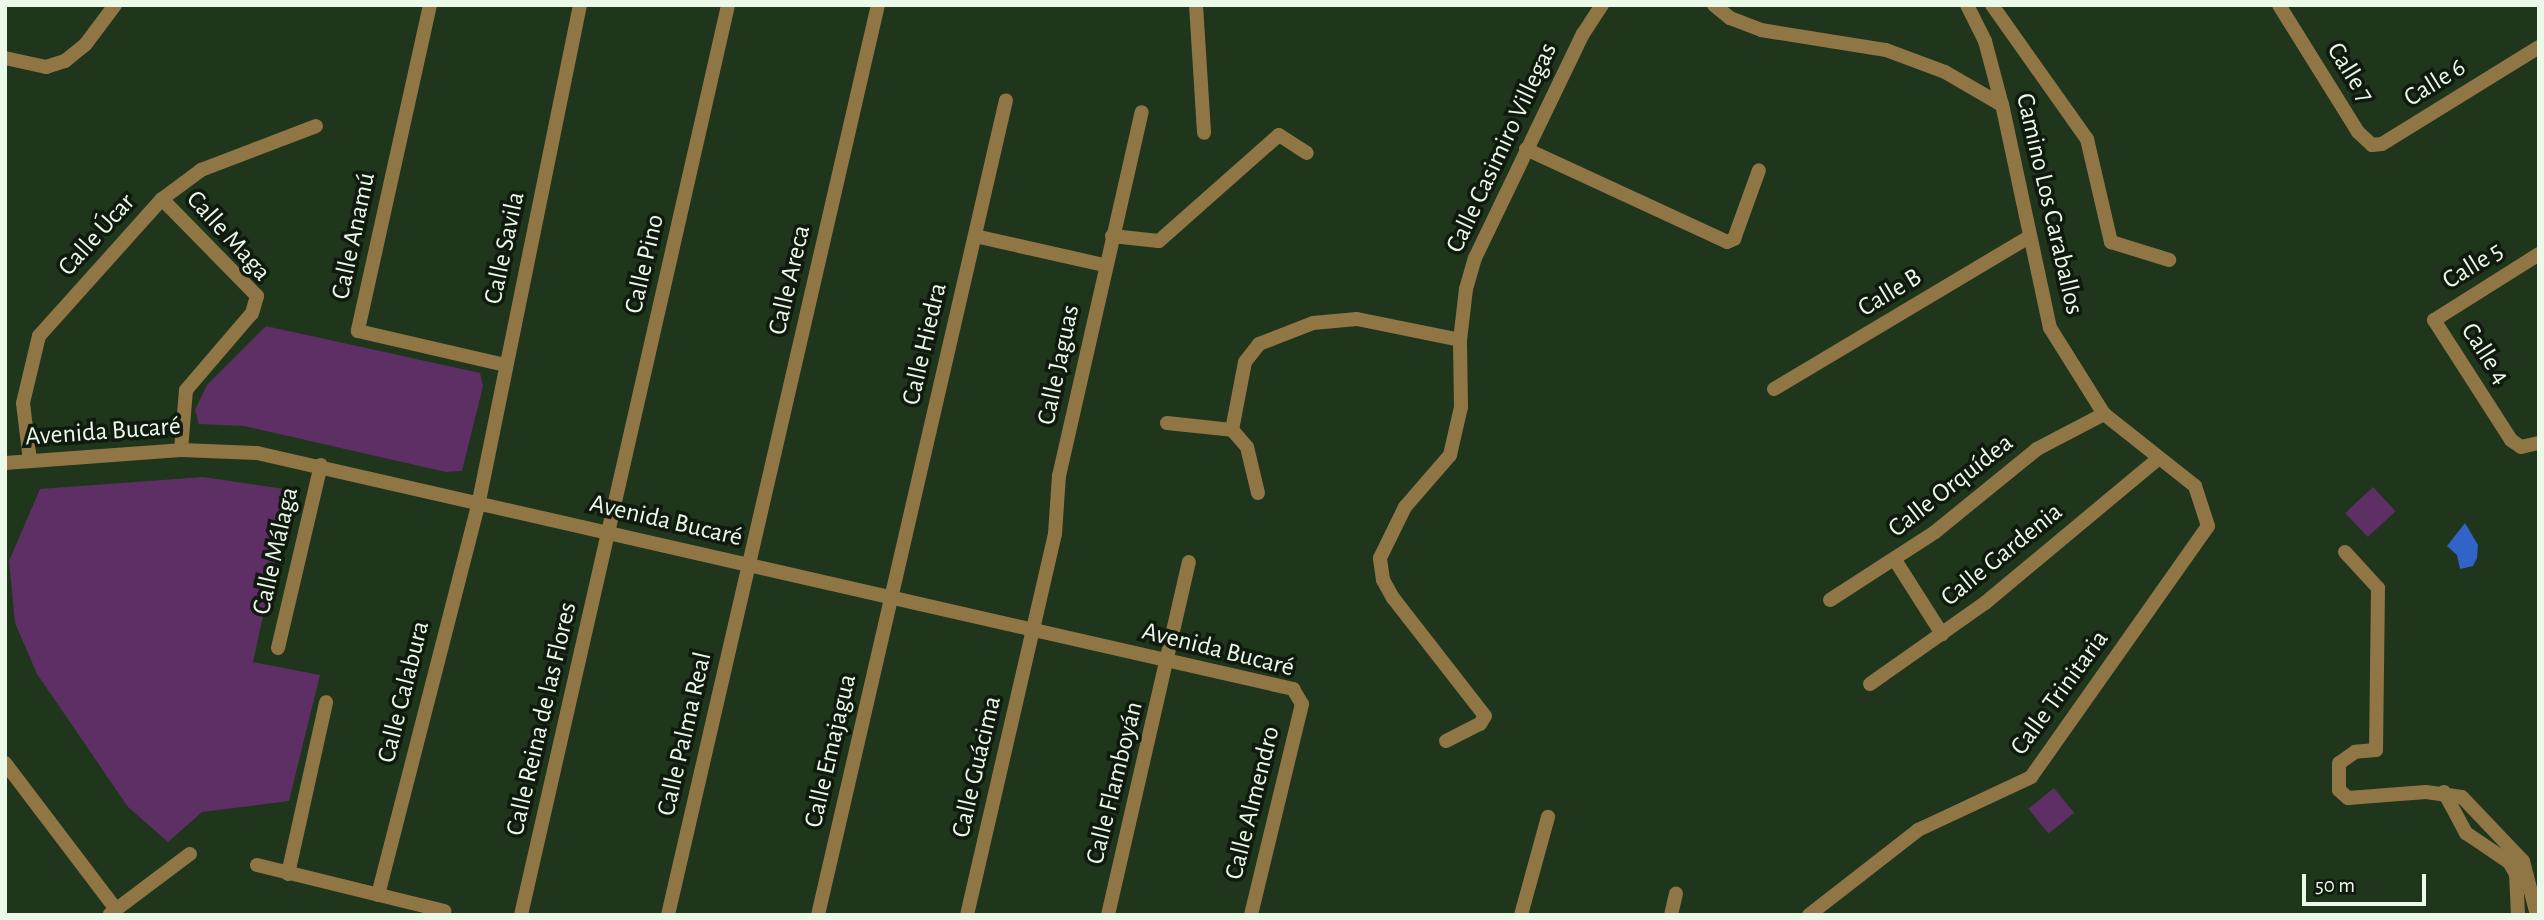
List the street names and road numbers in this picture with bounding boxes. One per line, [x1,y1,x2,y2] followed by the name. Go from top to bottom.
[2319,37,2381,109] street label: Calle 7
[1440,38,1564,258] street label: Calle Casimiro Villegas
[2398,52,2472,114] street label: Calle 6
[2008,90,2090,318] street label: Camino Los Caraballos
[325,170,383,302] street label: Calle Anamú
[179,184,277,288] street label: Calle Maga
[52,187,142,283] street label: Calle Úcar
[478,189,532,307] street label: Calle Savila
[618,211,672,317] street label: Calle Pino
[762,222,818,338] street label: Calle Areca
[2437,235,2509,297] street label: Calle 5
[1853,262,1927,324] street label: Calle B
[896,280,954,408] street label: Calle Hiedra
[1031,302,1087,428] street label: Calle Jaguas
[2454,317,2516,391] street label: Calle 4
[24,411,182,453] street label: Avenida Bucaré
[1882,428,2020,544] street label: Calle Orquídea
[246,484,306,618] street label: Calle Málaga
[587,488,745,554] street label: Avenida Bucaré
[1935,497,2069,613] street label: Calle Gardenia
[500,599,584,839] street label: Calle Reina de las Flores
[1139,616,1297,684] street label: Avenida Bucaré
[371,618,437,766] street label: Calle Calabura
[2004,624,2116,762] street label: Calle Trinitaria
[651,649,719,819] street label: Calle Palma Real
[798,671,864,831] street label: Calle Emajagua
[946,693,1008,841] street label: Calle Guácima
[1080,698,1150,868] street label: Calle Flamboyán
[1219,723,1287,883] street label: Calle Almendro

